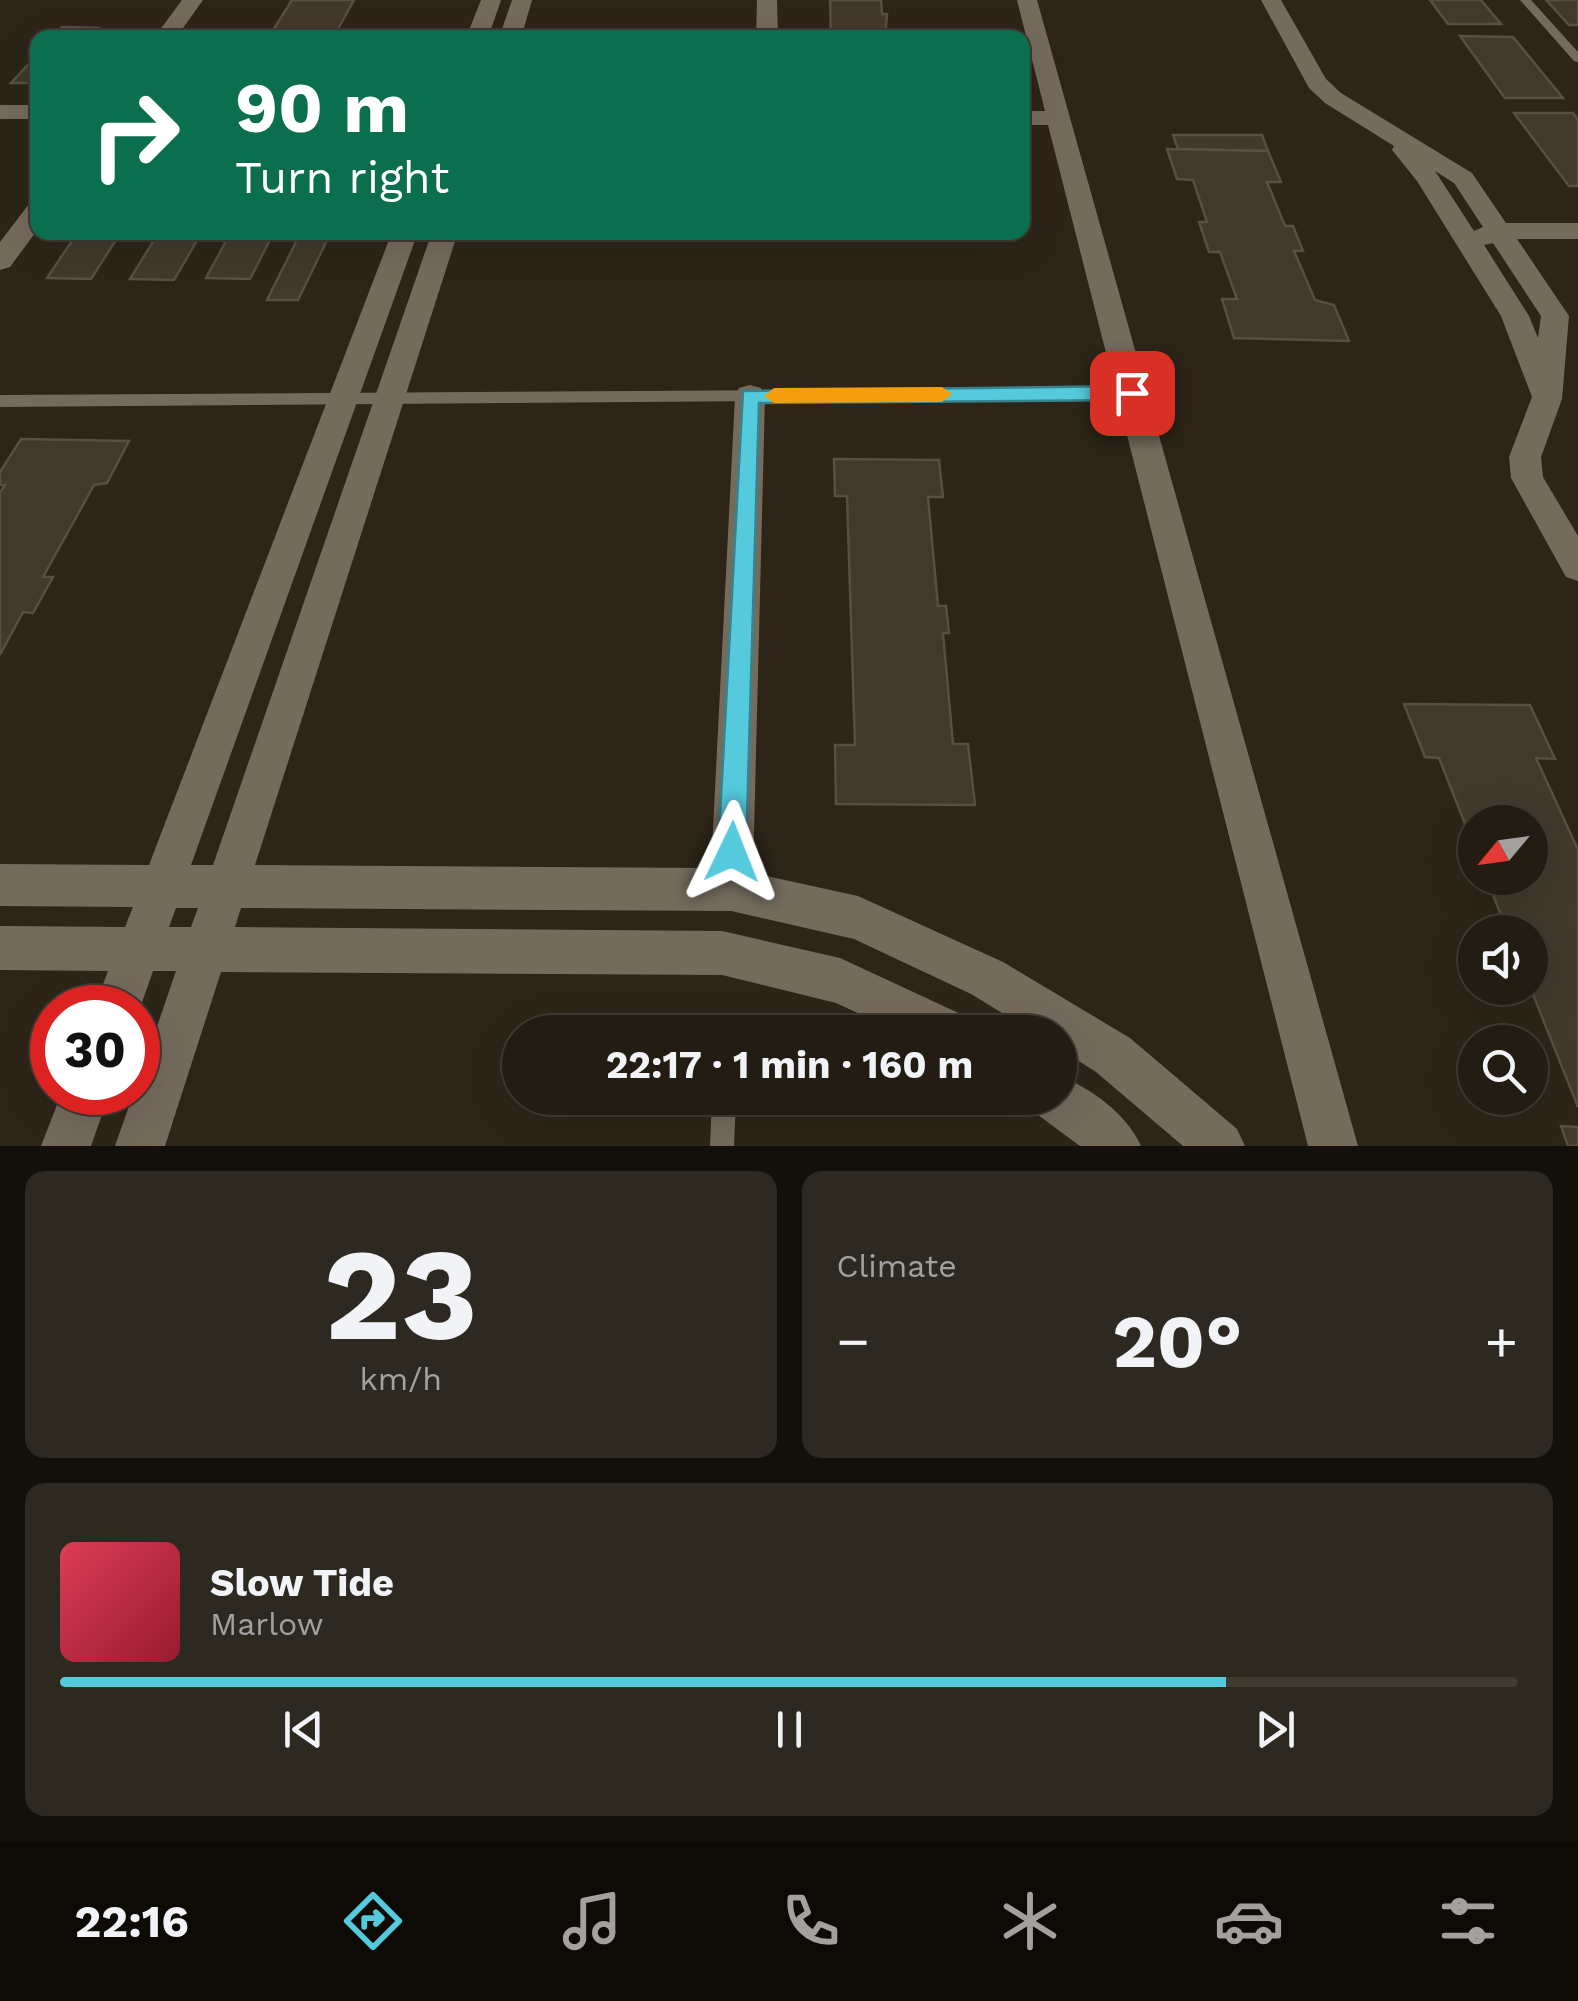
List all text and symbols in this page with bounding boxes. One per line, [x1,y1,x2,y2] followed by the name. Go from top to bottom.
[235,67,409,149] text: 90 m
[70,70,200,200] icon: right
[235,151,449,204] text: Turn right
[1090,351,1175,436] pin
[1105,366,1160,421] icon: arrive
[680,800,784,904] position arrow
[1458,805,1548,895] north arrow
[1458,805,1548,1115] map controls
[1458,915,1548,1005] button: sound
[30,985,160,1115] speed limit sign: 30
[1458,1025,1548,1115] button: search
[606,1043,973,1087] text: 22:17 · 1 min · 160 m
[323,1218,478,1371] text: 23
[837,1247,957,1285] text: Climate
[1112,1297,1242,1385] text: 20°
[837,1309,870,1373] text: −
[1485,1309,1518,1373] text: +
[360,1360,442,1398] text: km/h
[210,1561,394,1605] text: Slow Tide
[210,1605,324,1643] text: Marlow
[276,1702,331,1757] icon: previous
[762,1702,817,1757] icon: pause
[1248,1702,1303,1757] icon: next
[338,1886,408,1956] icon: directions
[557,1886,627,1956] icon: music
[776,1886,846,1956] icon: phone
[995,1886,1065,1956] icon: climate
[1214,1886,1284,1956] icon: car
[1433,1886,1503,1956] icon: filters
[75,1895,189,1948] text: 22:16

